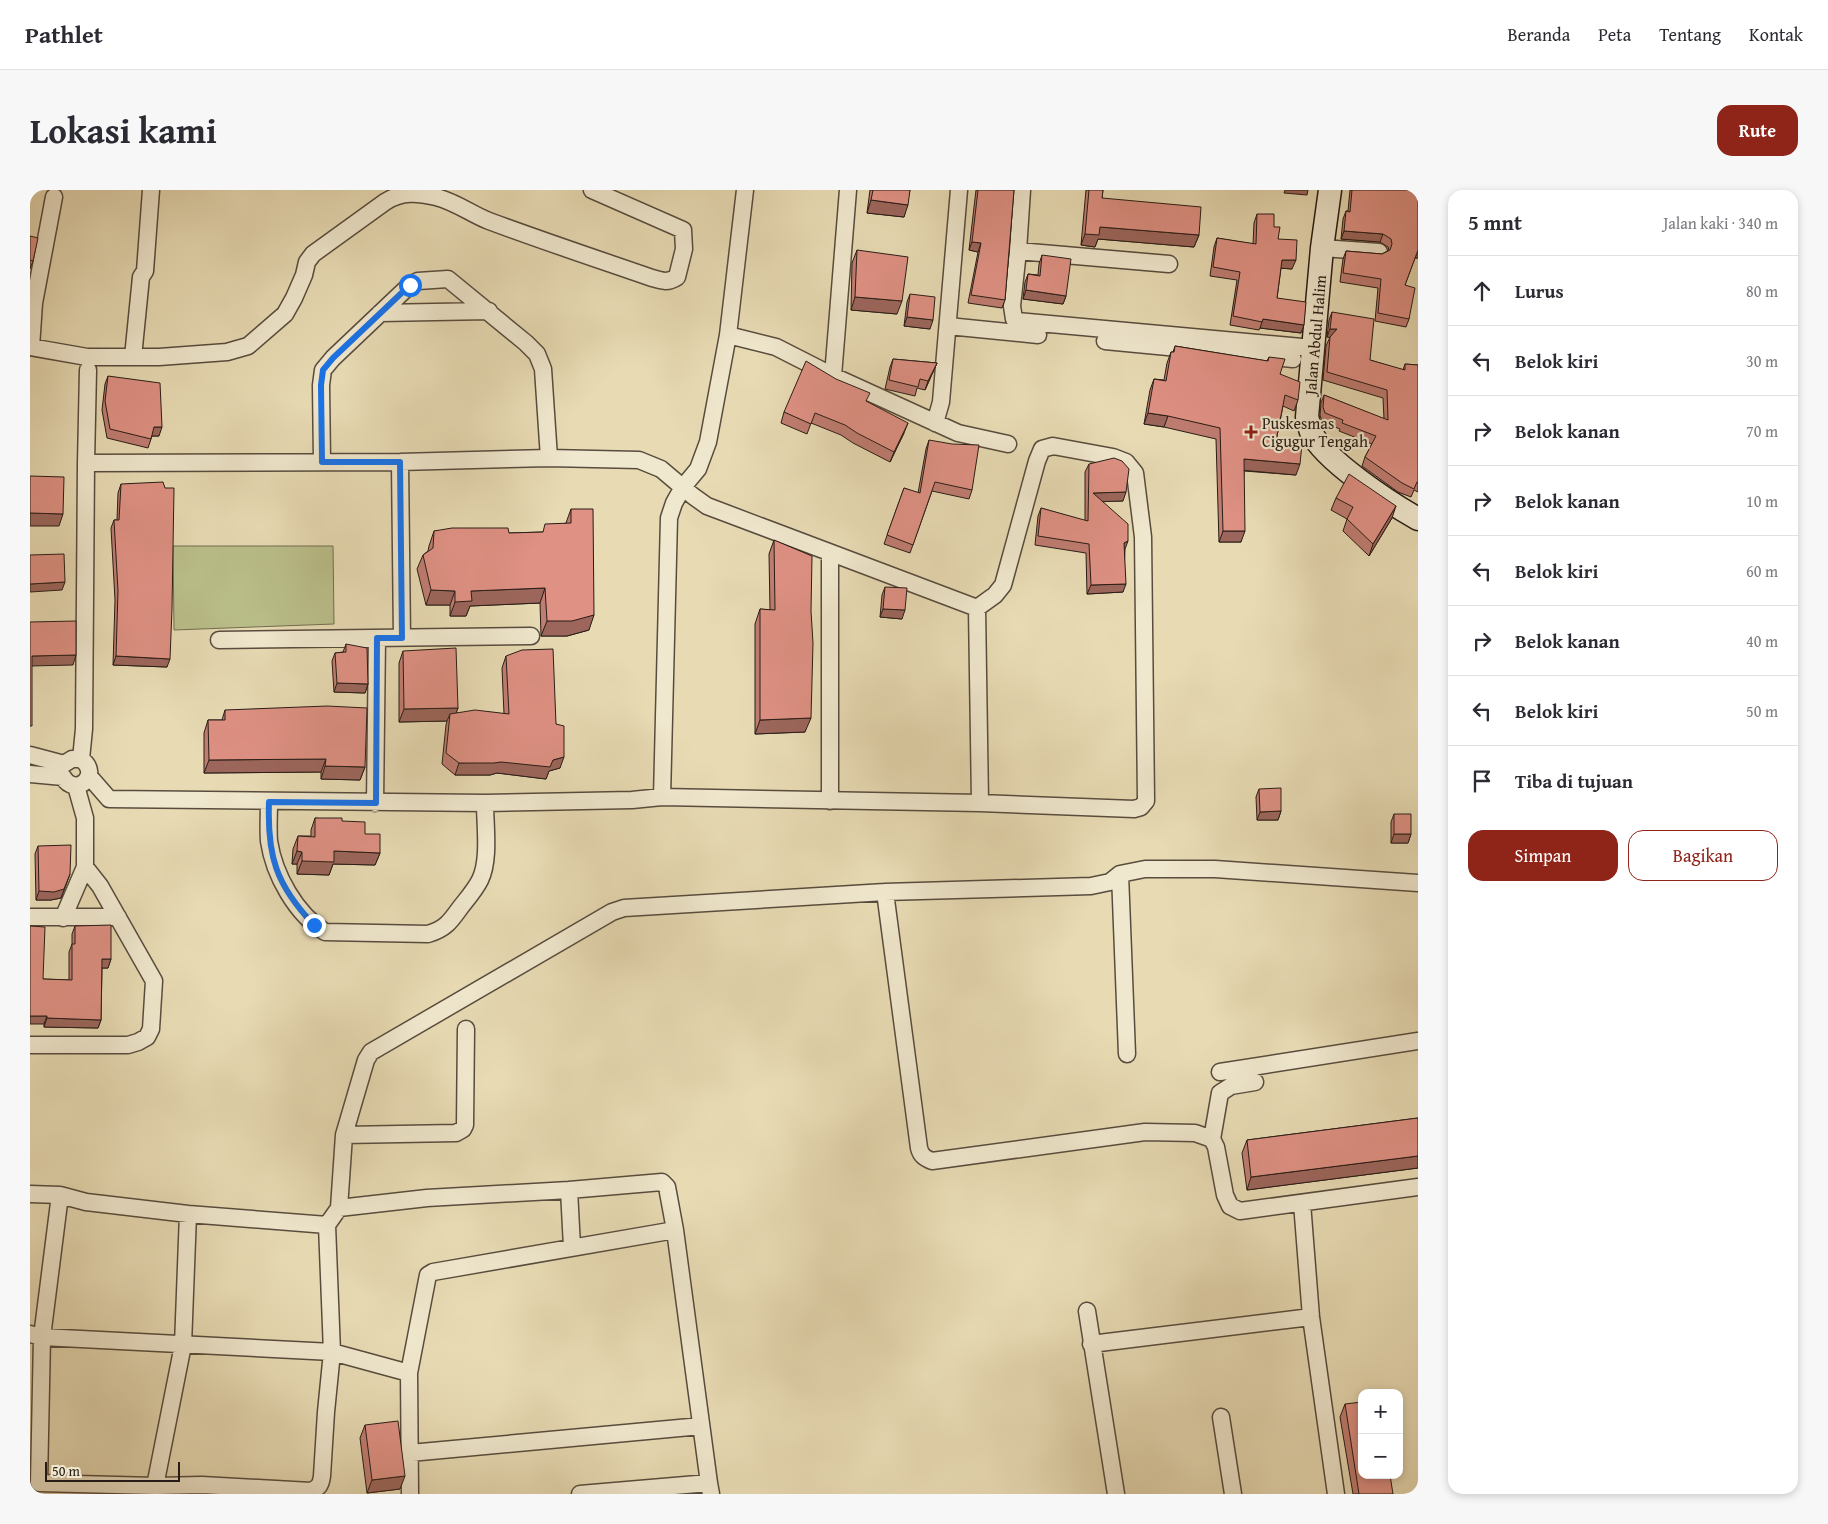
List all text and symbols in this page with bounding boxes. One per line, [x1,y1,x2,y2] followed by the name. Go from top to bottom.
[25,17,103,52] text: Pathlet
[1508,21,1570,48] text: Beranda
[1598,21,1631,48] text: Peta
[1659,21,1721,48] text: Tentang
[1749,21,1803,48] text: Kontak
[30,105,217,156] text: Lokasi kami
[1717,105,1798,156] button: Rute
[1468,207,1522,238] text: 5 mnt
[1663,211,1778,235] text: Jalan kaki · 340 m
[399,274,422,297] route start
[1298,274,1332,398] street label: Jalan Abdul Halim
[1468,277,1496,305] icon: ahead
[1515,277,1564,305] text: Lurus
[1746,279,1778,303] text: 80 m
[1468,347,1496,375] icon: left
[1515,347,1598,375] text: Belok kiri
[1746,349,1778,373] text: 30 m
[1262,411,1368,453] place label: Puskesmas Cigugur Tengah
[1468,417,1496,445] icon: right
[1515,417,1620,445] text: Belok kanan
[1746,419,1778,443] text: 70 m
[1244,425,1258,439] marker: Puskesmas Cigugur Tengah
[1468,487,1496,515] icon: right
[1515,487,1620,515] text: Belok kanan
[1746,489,1778,513] text: 10 m
[1468,557,1496,585] icon: left
[1515,557,1598,585] text: Belok kiri
[1746,559,1778,583] text: 60 m
[1468,627,1496,655] icon: right
[1515,627,1620,655] text: Belok kanan
[1746,629,1778,653] text: 40 m
[1468,697,1496,725] icon: left
[1515,697,1598,725] text: Belok kiri
[1746,699,1778,723] text: 50 m
[1468,767,1496,795] icon: arrive
[1515,767,1633,795] text: Tiba di tujuan
[1468,830,1618,881] button: Simpan
[1628,830,1778,881] button: Bagikan
[303,914,326,937] route end
[1358,1389,1403,1479] map controls
[1358,1389,1403,1434] button: +
[1358,1434,1403,1479] button: −
[45,1459,180,1482] scale bar
[52,1461,80,1481] text: 50 m

